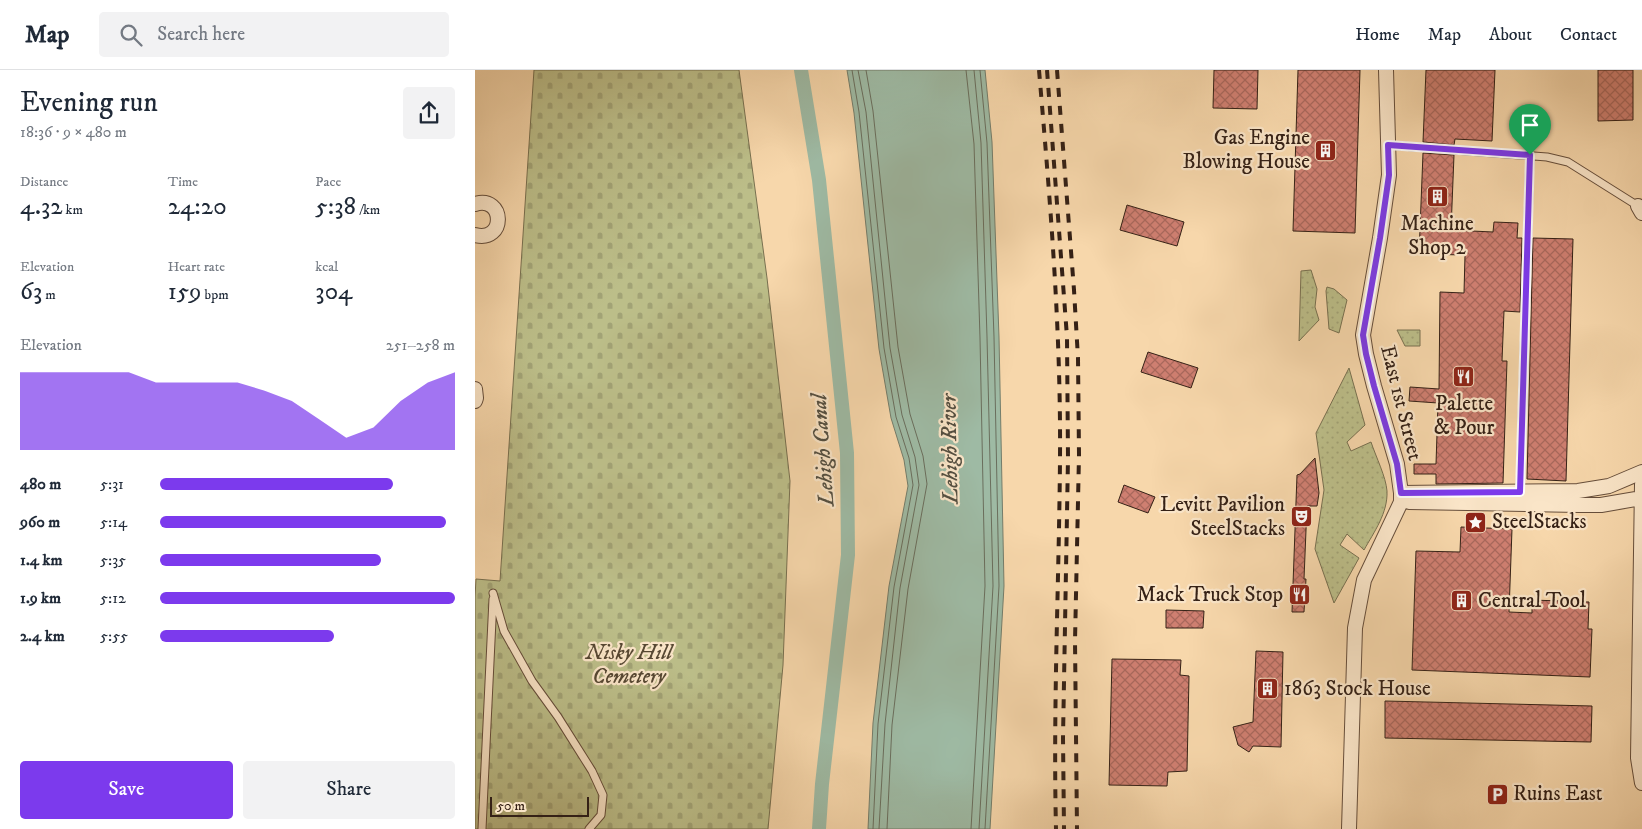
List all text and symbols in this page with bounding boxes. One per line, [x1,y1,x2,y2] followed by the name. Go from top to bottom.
[99,12,449,57] search box
[25,20,69,50] text: Map
[117,21,145,49] icon: search
[157,23,245,46] text: Search here
[1355,24,1400,46] text: Home
[1428,24,1461,46] text: Map
[1489,24,1532,46] text: About
[1560,24,1617,46] text: Contact
[20,85,158,120] text: Evening run
[403,87,455,139] button: share
[1509,104,1551,155] pin
[1516,111,1544,139] icon: arrive
[20,122,127,142] text: 18:36 · 9 × 480 m
[1182,125,1310,175] place label: Gas Engine Blowing House
[1314,138,1338,162] building icon: Gas Engine Blowing House
[20,173,68,191] text: Distance
[168,173,198,191] text: Time
[315,173,341,191] text: Pace
[1425,185,1449,209] building icon: Machine Shop 2
[20,191,63,222] text: 4.32
[168,191,227,222] text: 24:20
[315,191,356,222] text: 5:38
[63,201,83,219] text: km
[356,201,380,219] text: /km
[1400,211,1474,261] place label: Machine Shop 2
[20,258,74,276] text: Elevation
[168,258,225,276] text: Heart rate
[315,258,338,276] text: kcal
[20,276,42,307] text: 63
[168,276,202,307] text: 159
[315,276,352,307] text: 304
[42,286,56,304] text: m
[202,286,229,304] text: bpm
[20,335,82,355] text: Elevation
[386,335,455,355] text: 251–258 m
[1374,343,1428,463] street label: East 1st Street
[1452,365,1476,389] restaurant icon: Palette & Pour
[805,391,841,509] water label: Lehigh Canal
[1434,391,1494,441] place label: Palette & Pour
[936,392,964,506] water label: Lehigh River
[20,474,61,494] text: 480 m
[100,474,124,494] text: 5:31
[1160,492,1285,542] place label: Levitt Pavilion SteelStacks
[1289,505,1313,529] theatre icon: Levitt Pavilion SteelStacks
[1492,509,1587,535] place label: SteelStacks
[1464,510,1488,534] place icon: SteelStacks
[20,512,60,532] text: 960 m
[100,512,127,532] text: 5:14
[20,550,62,570] text: 1.4 km
[100,550,126,570] text: 5:35
[1137,582,1283,608] place label: Mack Truck Stop
[1287,583,1311,607] restaurant icon: Mack Truck Stop
[20,588,61,608] text: 1.9 km
[100,588,126,608] text: 5:12
[1478,588,1587,614] place label: Central Tool
[1450,589,1474,613] building icon: Central Tool
[20,626,65,646] text: 2.4 km
[100,626,128,646] text: 5:55
[585,640,675,690] park label: Nisky Hill Cemetery
[1284,676,1431,702] place label: 1863 Stock House
[1256,677,1280,701] building icon: 1863 Stock House
[20,761,233,819] button: Save
[243,761,455,819] button: Share
[1513,781,1603,807] place label: Ruins East
[1485,782,1509,806] parking icon: Ruins East
[490,794,589,817] scale bar
[497,797,525,815] text: 50 m

